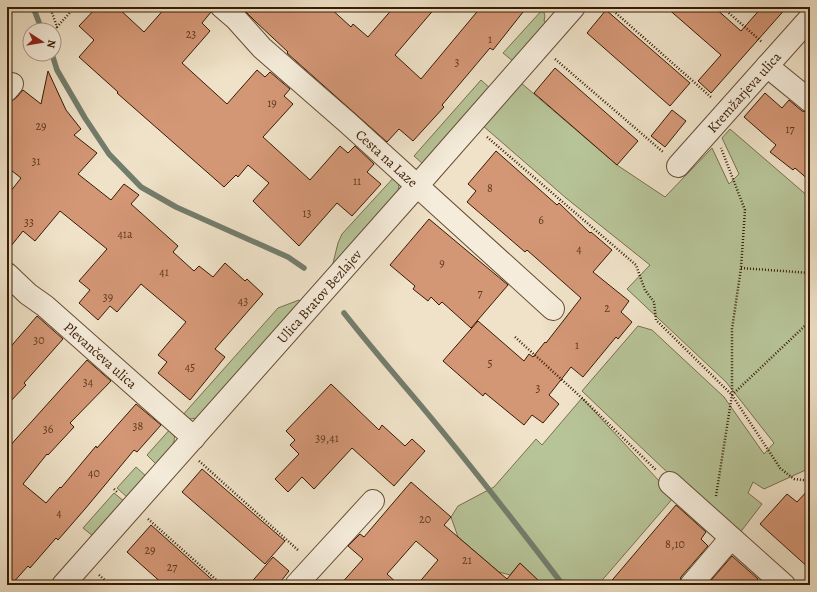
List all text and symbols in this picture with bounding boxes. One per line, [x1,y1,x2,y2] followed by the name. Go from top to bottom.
[22,22,62,62] north arrow
[186,26,196,42] house number: 23
[488,31,492,47] house number: 1
[43,38,59,49] text: N
[703,47,785,137] street label: Kremžarjeva ulica
[455,54,460,70] house number: 3
[267,95,277,111] house number: 19
[35,118,47,134] house number: 29
[785,121,796,137] house number: 17
[352,125,422,191] street label: Cesta na Laze
[31,153,41,169] house number: 31
[353,173,361,189] house number: 11
[487,180,493,196] house number: 8
[302,205,312,221] house number: 13
[538,212,544,228] house number: 6
[24,214,34,230] house number: 33
[117,226,133,242] house number: 41a
[576,241,582,257] house number: 4
[272,245,366,347] street label: Ulica Bratov Bezlajev
[439,255,445,271] house number: 9
[159,264,169,280] house number: 41
[477,285,483,301] house number: 7
[103,289,113,305] house number: 39
[238,293,248,309] house number: 43
[604,300,610,316] house number: 2
[60,317,142,393] street label: Plevančeva ulica
[33,332,45,348] house number: 30
[575,337,579,353] house number: 1
[487,355,493,371] house number: 5
[185,359,195,375] house number: 45
[83,374,94,390] house number: 34
[536,380,541,396] house number: 3
[133,418,144,434] house number: 38
[43,421,54,437] house number: 36
[315,430,339,446] house number: 39,41
[88,465,100,481] house number: 40
[56,505,62,521] house number: 4
[419,511,431,527] house number: 20
[665,536,685,552] house number: 8,10
[144,542,156,558] house number: 29
[462,552,472,568] house number: 21
[167,559,178,575] house number: 27

